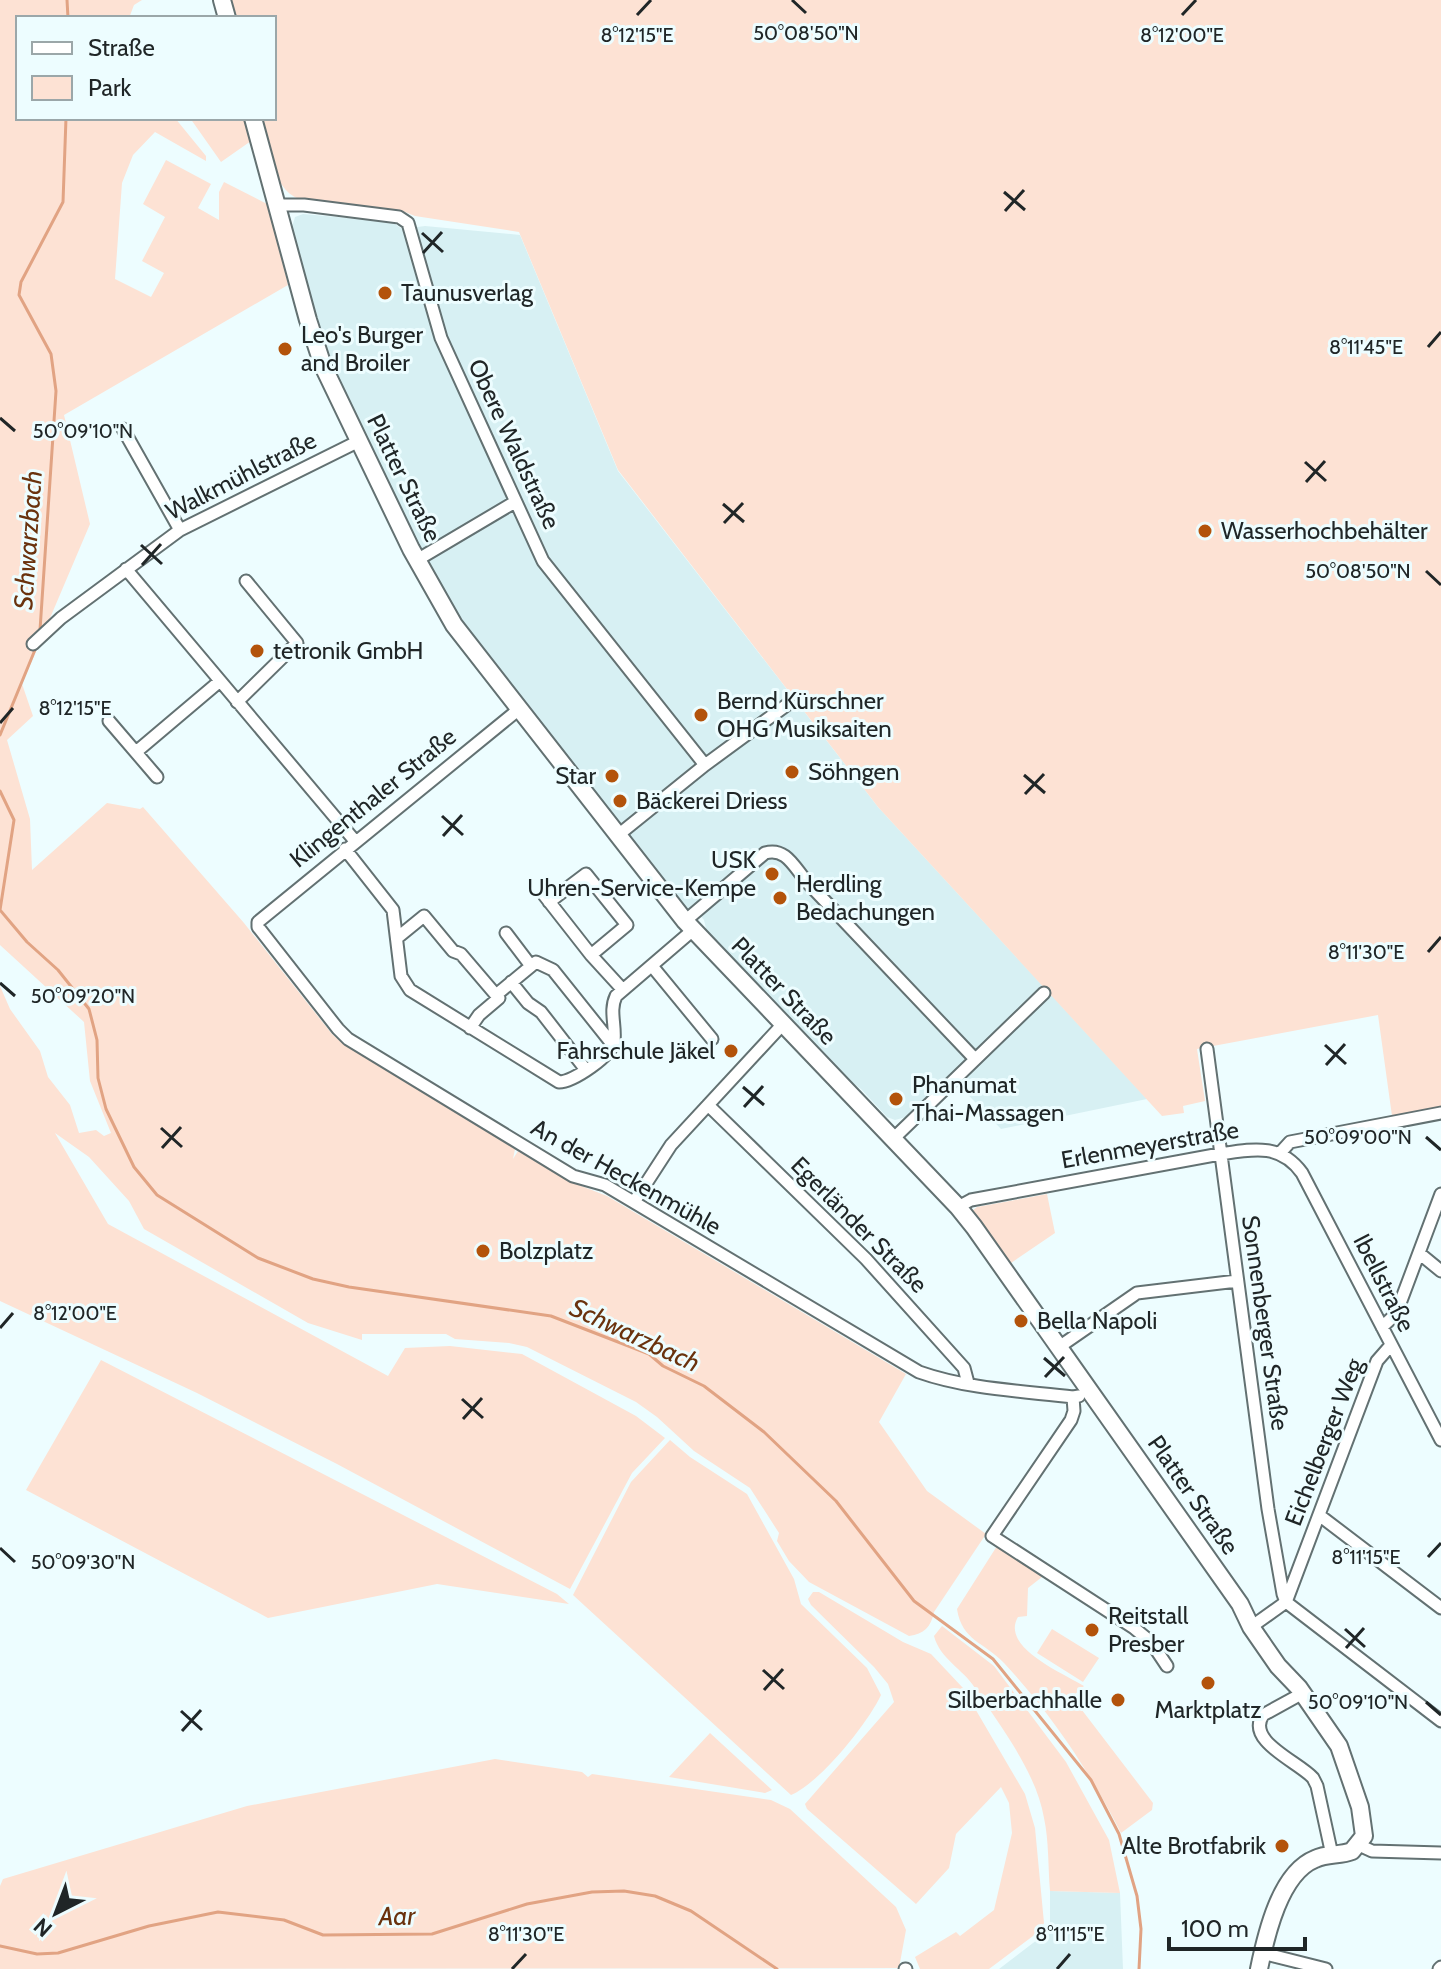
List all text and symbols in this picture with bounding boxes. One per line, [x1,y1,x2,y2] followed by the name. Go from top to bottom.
[16,16,276,120] legend
[753,21,859,45] text: 50°08'50"N
[600,23,674,47] text: 8°12'15"E
[1140,23,1224,47] text: 8°12'00"E
[88,33,155,62] text: Straße
[88,73,131,102] text: Park
[401,278,534,307] place label: Taunusverlag
[376,284,394,302] marker: Taunusverlag
[301,320,423,377] place label: Leo's Burger and Broiler
[1329,335,1403,359] text: 8°11'45"E
[276,340,294,358] marker: Leo's Burger and Broiler
[462,354,566,533] street label: Obere Waldstraße
[361,409,448,546] street label: Platter Straße
[33,419,133,443] text: 50°09'10"N
[161,425,321,526] street label: Walkmühlstraße
[7,469,49,611] water label: Schwarzbach
[1221,516,1428,545] place label: Wasserhochbehälter
[1196,522,1214,540] marker: Wasserhochbehälter
[1305,559,1411,583] text: 50°08'50"N
[273,636,423,665] place label: tetronik GmbH
[248,642,266,660] marker: tetronik GmbH
[717,686,892,743] place label: Bernd Kürschner OHG Musiksaiten
[38,696,112,720] text: 8°12'15"E
[692,706,710,724] marker: Bernd Kürschner OHG Musiksaiten
[284,722,462,873] street label: Klingenthaler Straße
[808,757,899,786] place label: Söhngen
[555,761,596,790] place label: Star
[783,763,801,781] marker: Söhngen
[603,767,621,785] marker: Star
[636,786,787,815] place label: Bäckerei Driess
[611,792,629,810] marker: Bäckerei Driess
[527,845,756,902] place label: USK Uhren-Service-Kempe
[763,865,781,883] marker: USK Uhren-Service-Kempe
[796,869,935,926] place label: Herdling Bedachungen
[771,889,789,907] marker: Herdling Bedachungen
[726,931,843,1051] street label: Platter Straße
[1328,940,1404,964] text: 8°11'30"E
[31,984,135,1008] text: 50°09'20"N
[556,1036,715,1065] place label: Fahrschule Jäkel
[722,1042,740,1060] marker: Fahrschule Jäkel
[912,1070,1064,1127] place label: Phanumat Thai-Massagen
[887,1090,905,1108] marker: Phanumat Thai-Massagen
[526,1112,726,1241] street label: An der Heckenmühle
[1059,1115,1241,1174] street label: Erlenmeyerstraße
[1304,1125,1412,1149] text: 50°09'00"N
[785,1151,933,1299] street label: Egerländer Straße
[1236,1214,1295,1432] street label: Sonnenberger Straße
[1348,1229,1421,1337] street label: Ibellstraße
[499,1236,593,1265] place label: Bolzplatz
[474,1242,492,1260] marker: Bolzplatz
[565,1291,705,1379] water label: Schwarzbach
[33,1301,117,1325] text: 8°12'00"E
[1037,1306,1157,1335] place label: Bella Napoli
[1012,1312,1030,1330] marker: Bella Napoli
[1278,1353,1369,1530] street label: Eichelberger Weg
[1142,1430,1245,1560] street label: Platter Straße
[1331,1545,1401,1569] text: 8°11'15"E
[31,1550,135,1574] text: 50°09'30"N
[1108,1601,1189,1658] place label: Reitstall Presber
[1083,1621,1101,1639] marker: Reitstall Presber
[1199,1674,1217,1692] marker: Marktplatz
[947,1685,1102,1714] place label: Silberbachhalle
[1308,1690,1408,1714] text: 50°09'10"N
[1109,1691,1127,1709] marker: Silberbachhalle
[1155,1695,1262,1724] place label: Marktplatz
[1121,1831,1266,1860] place label: Alte Brotfabrik
[1273,1837,1291,1855] marker: Alte Brotfabrik
[16,1873,96,1953] north arrow
[377,1900,417,1932] water label: Aar
[1169,1901,1305,1951] scale bar
[28,1912,58,1943] text: N
[1181,1914,1249,1943] text: 100 m
[488,1922,564,1946] text: 8°11'30"E
[1035,1922,1105,1946] text: 8°11'15"E

